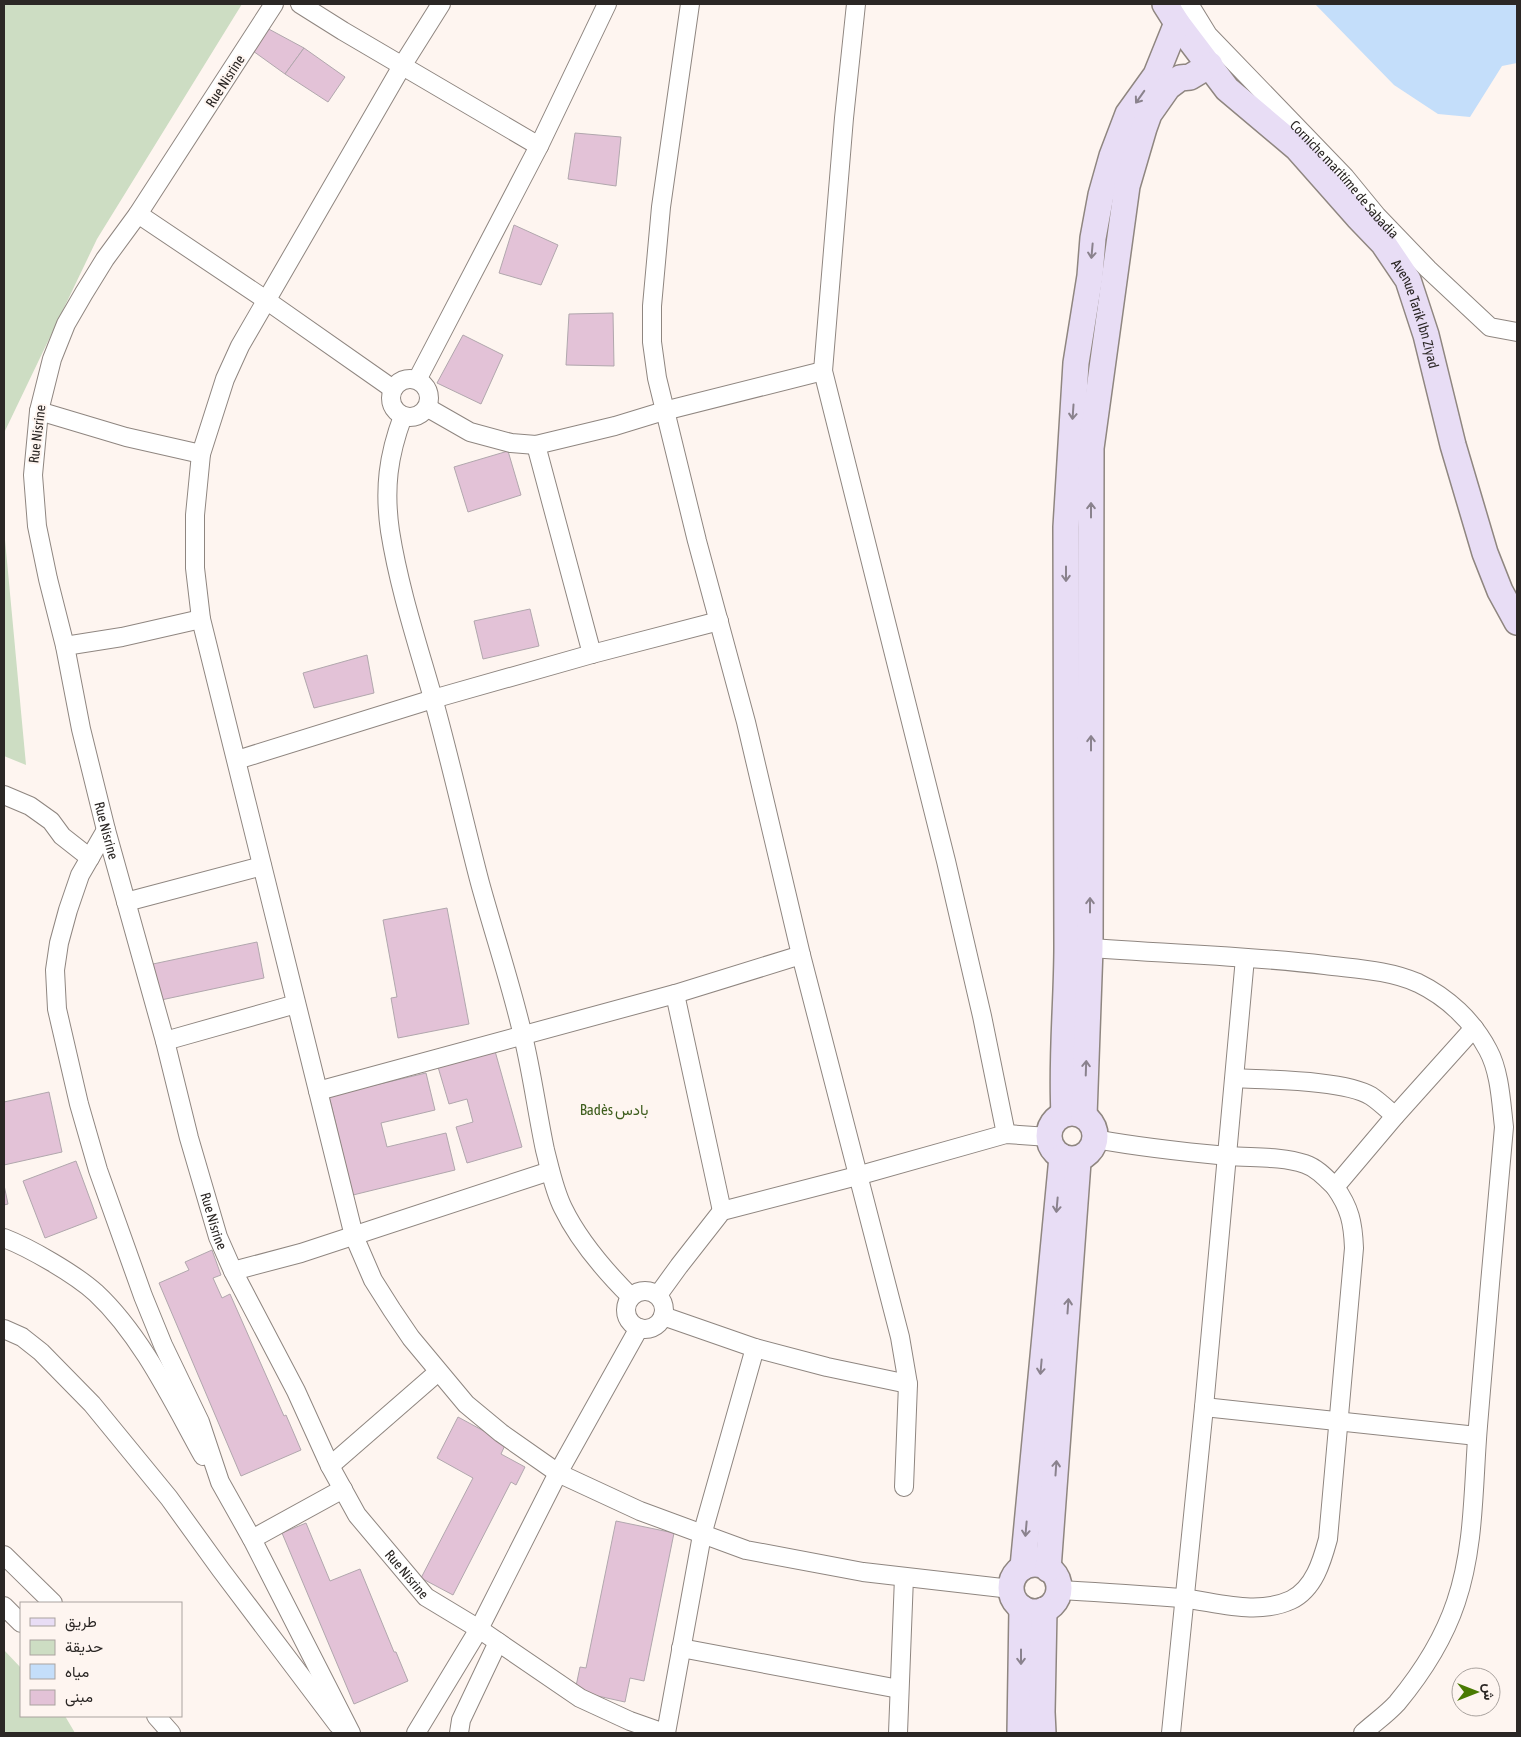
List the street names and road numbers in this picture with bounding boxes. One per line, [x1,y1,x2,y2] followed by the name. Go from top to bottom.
[202,52,248,110] street label: Rue Nisrine
[1287,117,1402,242] street label: Corniche maritime de Sabadia
[1388,256,1442,370] street label: Avenue Tarik Ibn Ziyad
[25,404,49,464] street label: Rue Nisrine
[91,800,122,861] street label: Rue Nisrine
[197,1191,231,1252] street label: Rue Nisrine
[382,1547,432,1602] street label: Rue Nisrine

